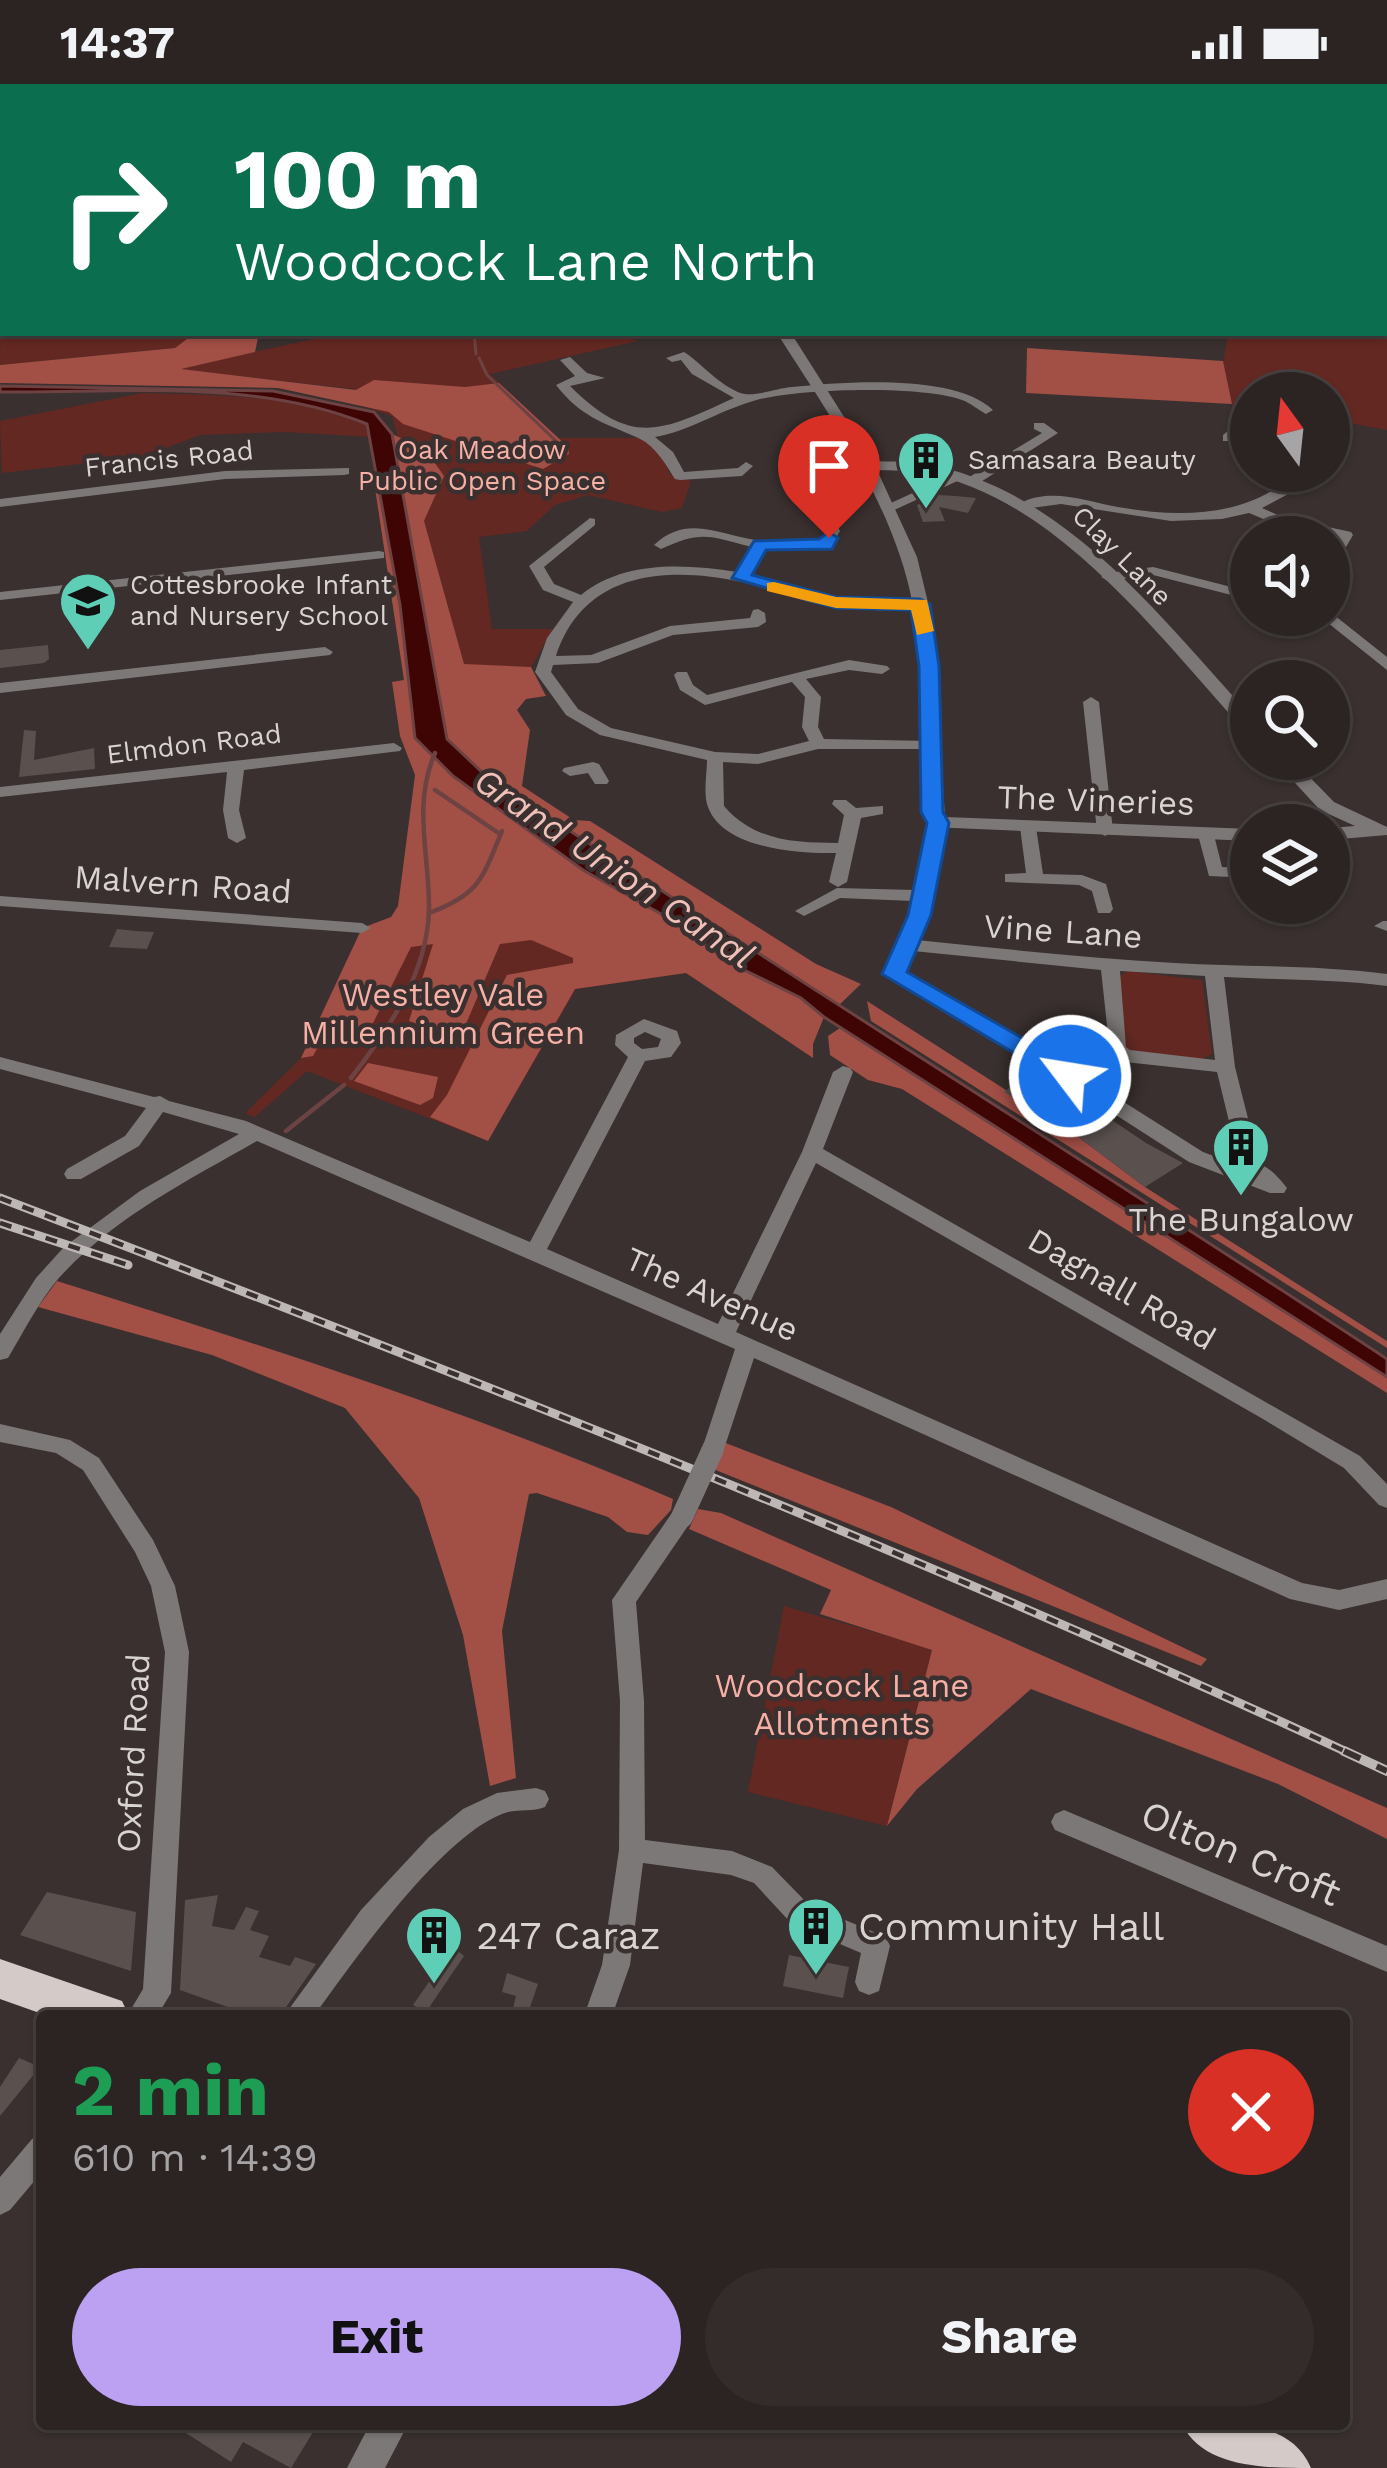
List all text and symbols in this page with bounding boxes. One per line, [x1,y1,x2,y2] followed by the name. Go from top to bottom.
[60,16,175,69] text: 14:37
[234,130,481,228] text: 100 m
[36,132,192,288] icon: right
[234,230,817,293] text: Woodcock Lane North
[1230,372,1350,492] north arrow
[1230,372,1350,924] map controls
[778,415,880,538] pin
[895,429,957,511] building icon: Samasara Beauty
[796,433,862,499] icon: arrive
[83,434,255,484] street label: Francis Road
[358,434,606,497] park label: Oak Meadow Public Open Space
[968,444,1196,476] place label: Samasara Beauty
[1066,500,1178,612] street label: Clay Lane
[1230,516,1350,636] button: sound
[130,569,392,632] place label: Cottesbrooke Infant and Nursery School
[57,570,119,652] school or university icon: Cottesbrooke Infant and Nursery School
[1230,660,1350,780] button: search
[105,717,283,771] street label: Elmdon Road
[466,759,762,977] water label: Grand Union Canal
[997,777,1195,823] street label: The Vineries
[1230,804,1350,924] button: layers
[73,857,293,911] street label: Malvern Road
[982,906,1144,956] street label: Vine Lane
[301,975,585,1052] park label: Westley Vale Millennium Green
[1007,1013,1133,1139] position arrow
[1210,1116,1272,1198] building icon: The Bungalow
[1128,1200,1354,1239] place label: The Bungalow
[1021,1220,1223,1358] street label: Dagnall Road
[619,1238,805,1350] street label: The Avenue
[108,1652,158,1854] street label: Oxford Road
[715,1666,969,1743] park label: Woodcock Lane Allotments
[1134,1791,1348,1915] street label: Olton Croft
[785,1895,847,1977] building icon: Community Hall
[403,1904,465,1986] building icon: 247 Caraz
[858,1904,1164,1949] place label: Community Hall
[476,1913,661,1958] place label: 247 Caraz
[72,2048,269,2132] text: 2 min
[1188,2049,1314,2175] button: close
[72,2135,318,2180] text: 610 m · 14:39
[72,2268,681,2406] button: Exit
[705,2268,1314,2406] button: Share

